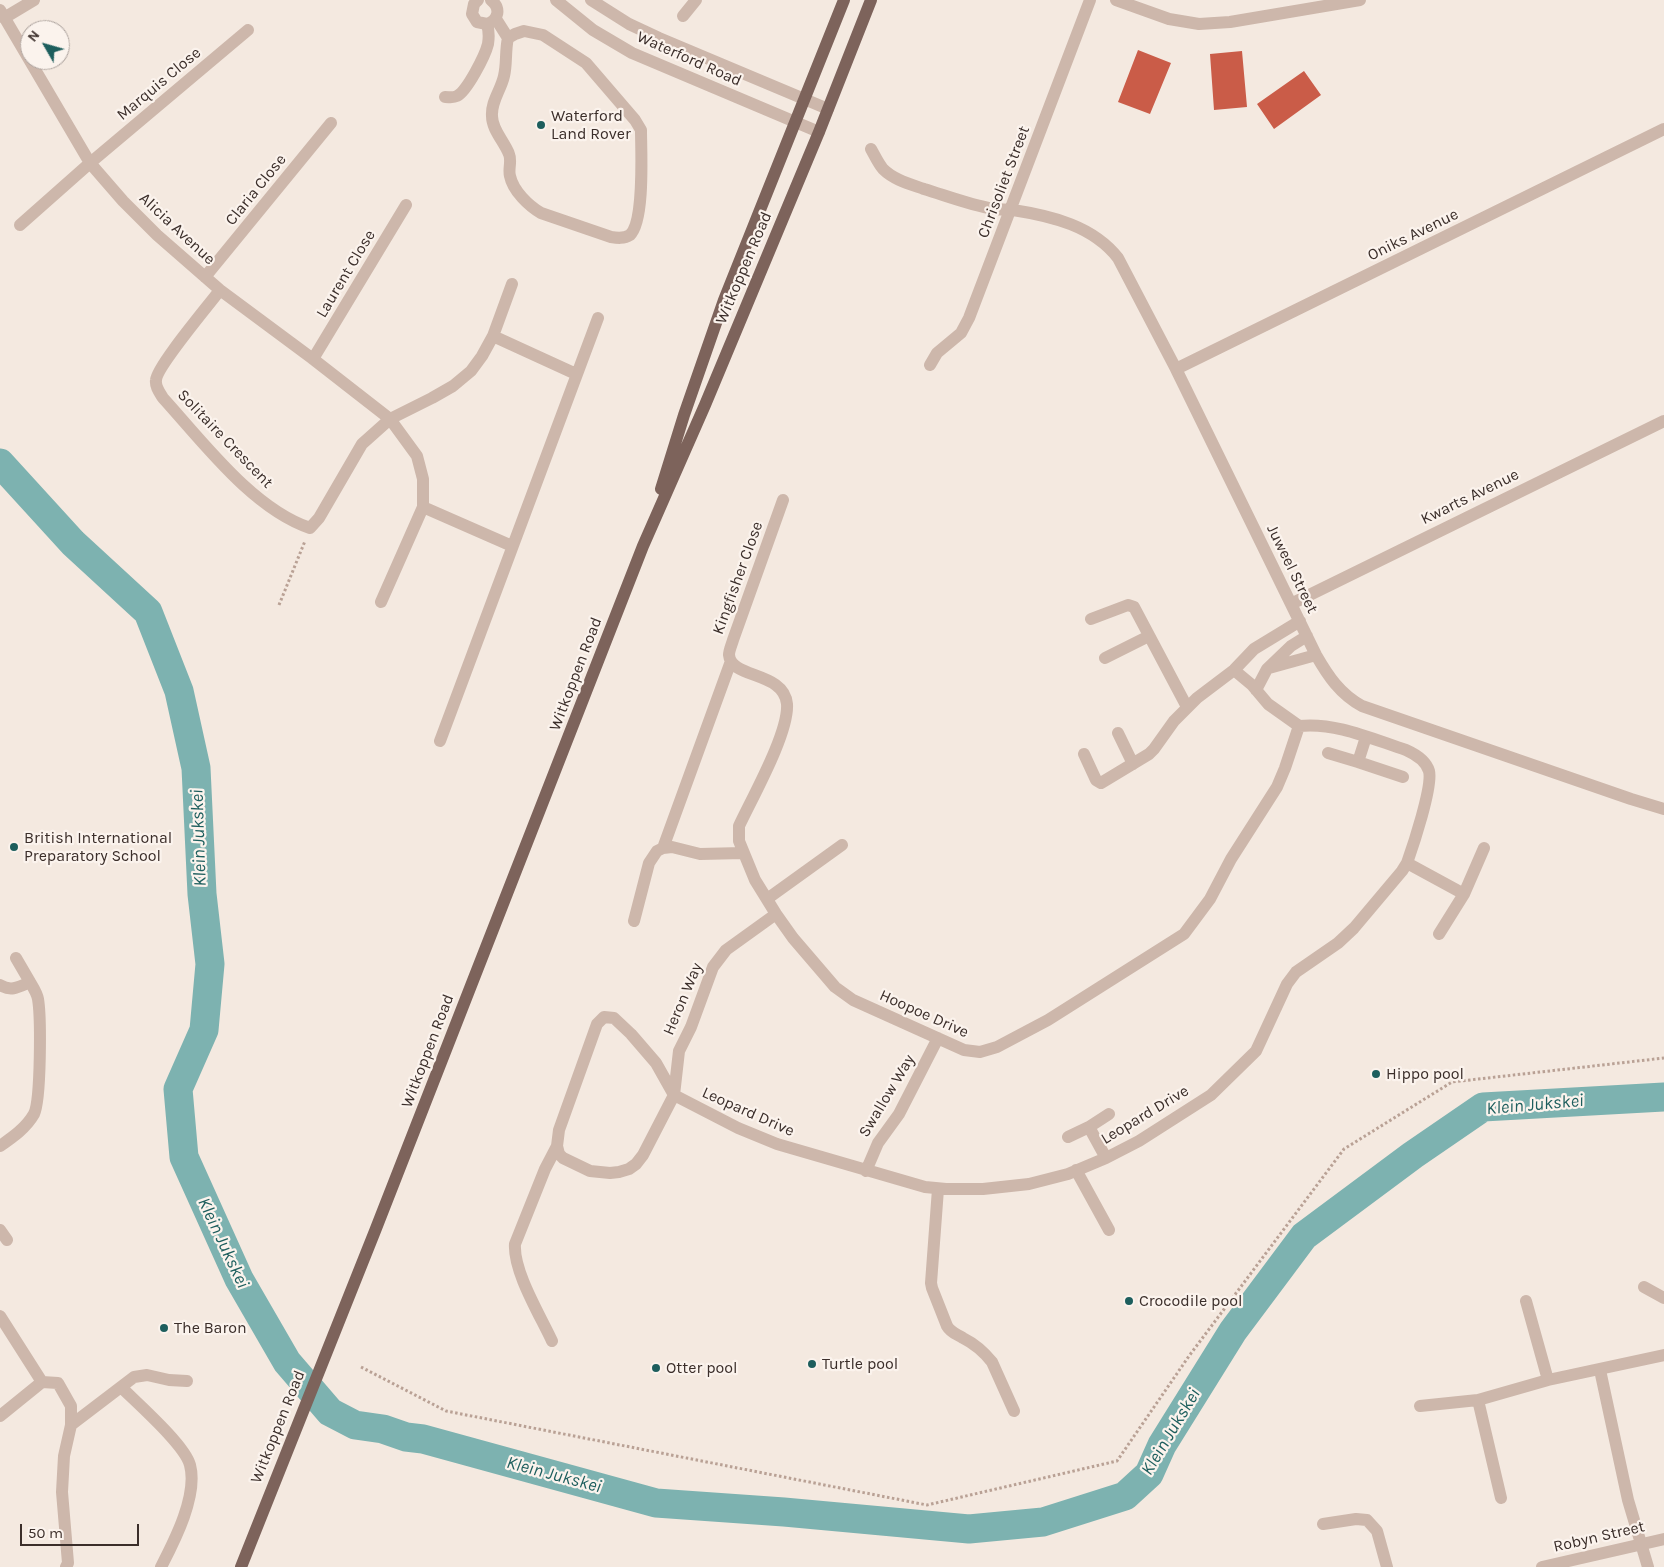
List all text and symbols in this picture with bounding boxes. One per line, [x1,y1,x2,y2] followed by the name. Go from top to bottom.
[20,20,70,70] north arrow
[24,27,43,45] text: N
[634,27,744,91] street label: Waterford Road
[113,43,205,125] street label: Marquis Close
[551,106,631,144] place label: Waterford Land Rover
[535,119,547,131] marker: Waterford Land Rover
[974,123,1034,241] street label: Chrisoliet Street
[222,151,290,229] street label: Claria Close
[135,189,219,269] street label: Alicia Avenue
[1364,205,1462,265] street label: Oniks Avenue
[712,209,776,327] street label: Witkoppen Road
[312,227,380,321] street label: Laurent Close
[173,386,277,492] street label: Solitaire Crescent
[1418,465,1522,529] street label: Kwarts Avenue
[709,519,767,637] street label: Kingfisher Close
[1262,521,1322,617] street label: Juweel Street
[546,615,606,733] street label: Witkoppen Road
[187,789,211,887] water label: Klein Jukskei
[24,828,172,866] place label: British International Preparatory School
[8,841,20,853] marker: British International Preparatory School
[659,960,707,1038] street label: Heron Way
[876,986,972,1042] street label: Hoopoe Drive
[398,992,458,1110] street label: Witkoppen Road
[855,1051,919,1141] street label: Swallow Way
[1386,1064,1464,1084] place label: Hippo pool
[1370,1068,1382,1080] marker: Hippo pool
[1098,1081,1192,1149] street label: Leopard Drive
[699,1083,797,1141] street label: Leopard Drive
[1485,1090,1585,1120] water label: Klein Jukskei
[193,1194,253,1292] water label: Klein Jukskei
[1139,1291,1242,1311] place label: Crocodile pool
[1123,1295,1135,1307] marker: Crocodile pool
[174,1318,247,1338] place label: The Baron
[158,1322,170,1334] marker: The Baron
[822,1354,898,1374] place label: Turtle pool
[666,1358,737,1378] place label: Otter pool
[806,1358,818,1370] marker: Turtle pool
[650,1362,662,1374] marker: Otter pool
[247,1368,309,1486] street label: Witkoppen Road
[1137,1385,1205,1479] water label: Klein Jukskei
[504,1452,604,1498] water label: Klein Jukskei
[22,1514,141,1546] scale bar
[1552,1517,1646,1557] street label: Robyn Street
[28,1524,63,1542] text: 50 m

